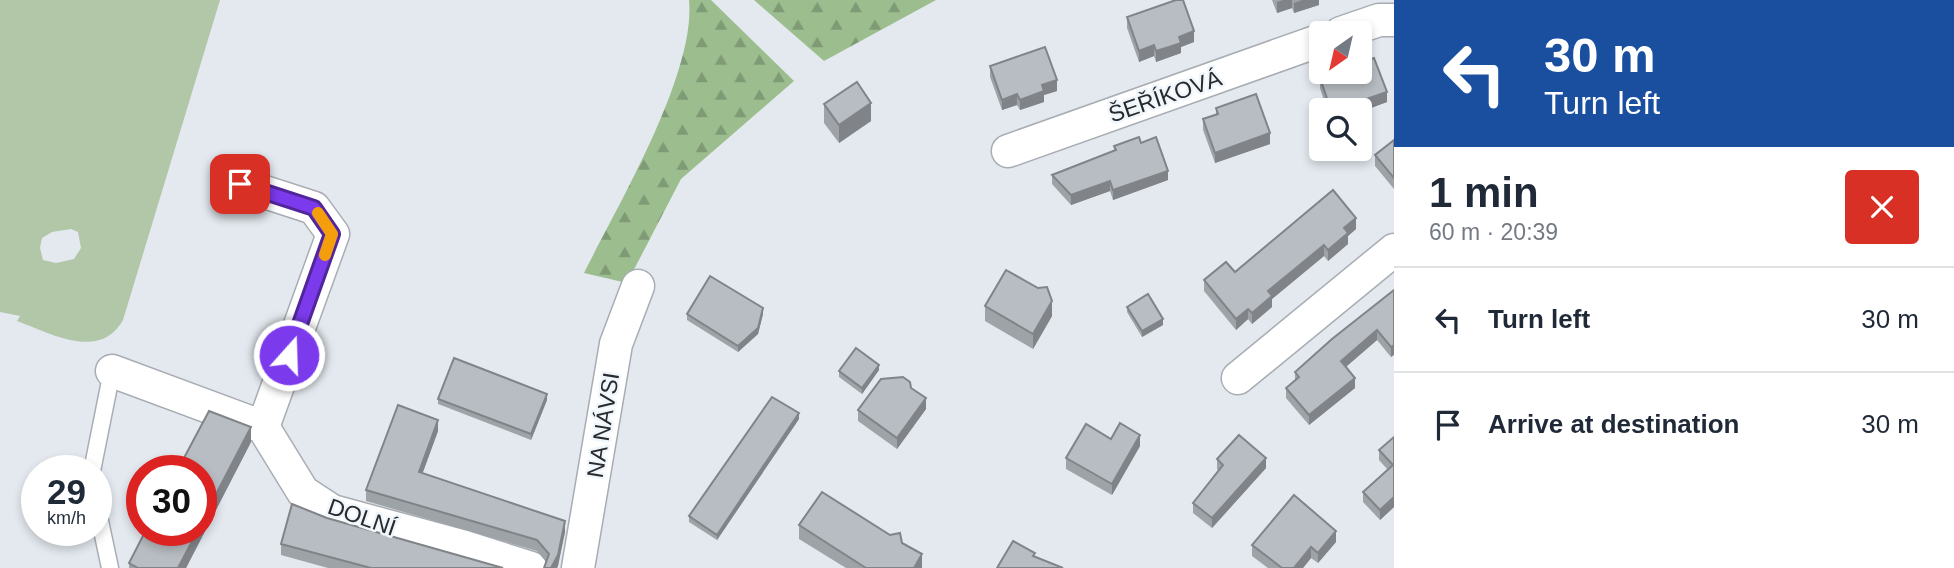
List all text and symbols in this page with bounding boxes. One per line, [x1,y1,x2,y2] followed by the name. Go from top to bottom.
[1309,21,1372,84] north arrow
[1309,21,1372,161] map controls
[1429,28,1520,119] icon: left
[1544,28,1656,82] text: 30 m
[1105,63,1225,127] street label: ŠEŘÍKOVÁ
[1544,85,1660,121] text: Turn left
[1309,98,1372,161] button: search
[210,154,270,214] pin
[221,165,259,203] icon: arrive
[1429,169,1539,216] text: 1 min
[1845,170,1919,244] button: close
[1429,219,1558,245] text: 60 m · 20:39
[1429,301,1467,339] icon: left
[1488,304,1590,334] text: Turn left
[1861,304,1919,334] text: 30 m
[252,318,326,392] position arrow
[582,371,624,479] street label: NA NÁVSI
[1429,406,1467,444] icon: arrive
[1488,409,1739,439] text: Arrive at destination
[1861,409,1919,439] text: 30 m
[126,455,217,546] speed limit sign: 30
[47,472,86,511] text: 29
[325,493,400,541] street label: DOLNÍ
[47,508,86,528] text: km/h

